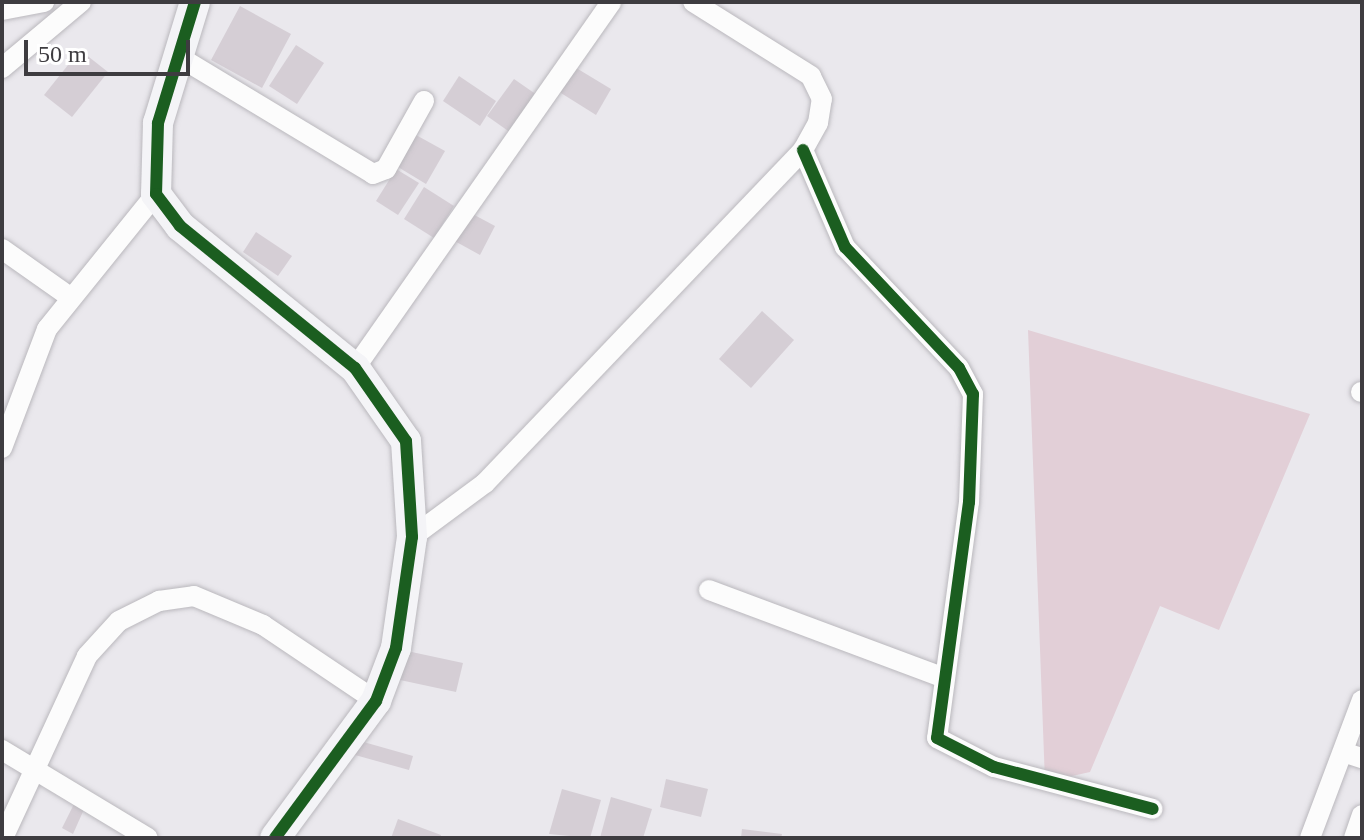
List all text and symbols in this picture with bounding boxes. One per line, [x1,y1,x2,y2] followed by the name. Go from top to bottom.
[28,24,194,74] scale bar
[38,41,87,67] text: 50 m

